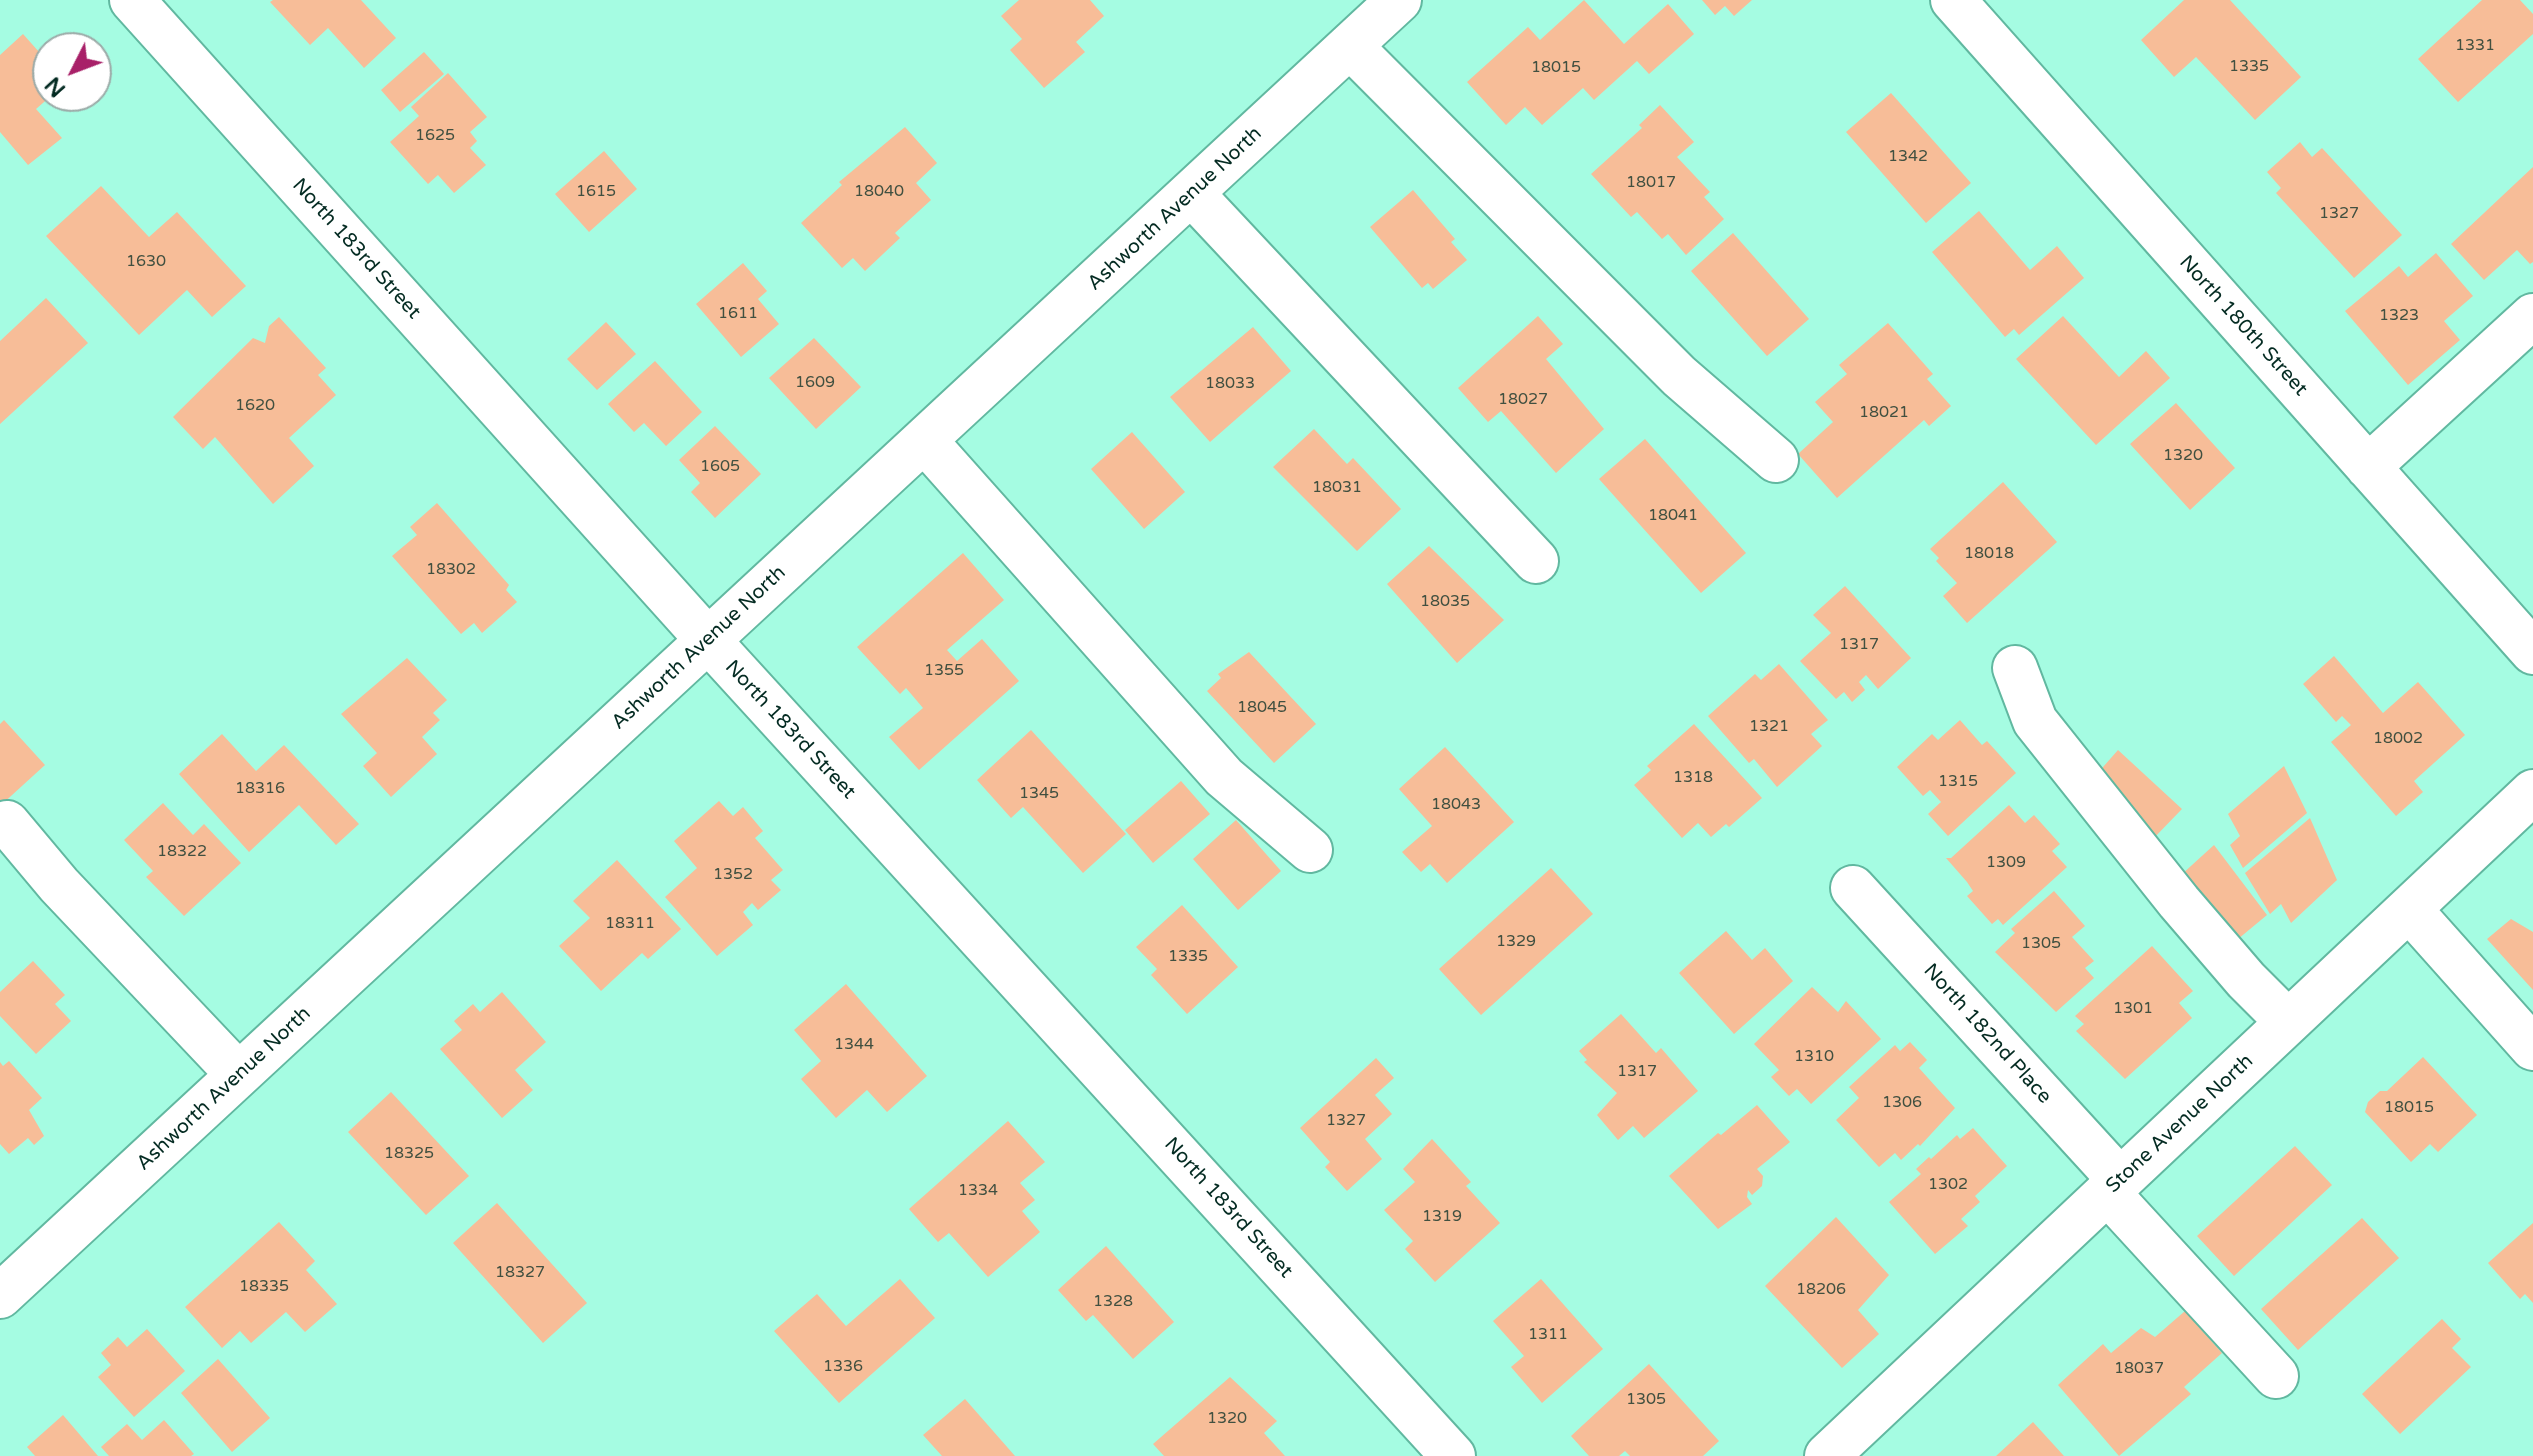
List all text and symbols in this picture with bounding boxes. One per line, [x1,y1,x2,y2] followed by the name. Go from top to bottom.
[32,32,112,112] north arrow
[2455,36,2495,56] house number: 1331
[2229,57,2269,77] house number: 1335
[1531,58,1581,78] house number: 18015
[40,71,71,102] text: N
[1083,122,1267,296] street label: Ashworth Avenue North
[415,126,455,146] house number: 1625
[1888,147,1928,167] house number: 1342
[1626,173,1676,193] house number: 18017
[287,174,425,324] street label: North 183rd Street
[576,182,616,202] house number: 1615
[854,182,904,202] house number: 18040
[2319,204,2359,224] house number: 1327
[2174,251,2312,401] street label: North 180th Street
[126,252,166,272] house number: 1630
[718,304,758,324] house number: 1611
[2379,306,2419,326] house number: 1323
[795,373,835,393] house number: 1609
[1205,374,1255,394] house number: 18033
[1498,390,1548,410] house number: 18027
[235,396,275,416] house number: 1620
[1859,403,1909,423] house number: 18021
[2163,446,2203,466] house number: 1320
[700,457,740,477] house number: 1605
[1312,478,1362,498] house number: 18031
[1648,506,1698,526] house number: 18041
[1964,544,2014,564] house number: 18018
[426,560,476,580] house number: 18302
[607,561,791,735] street label: Ashworth Avenue North
[1420,592,1470,612] house number: 18035
[1839,635,1879,655] house number: 1317
[720,656,860,804] street label: North 183rd Street
[924,661,964,681] house number: 1355
[1237,698,1287,718] house number: 18045
[1749,717,1789,737] house number: 1321
[2373,729,2423,749] house number: 18002
[1673,768,1713,788] house number: 1318
[1938,772,1978,792] house number: 1315
[235,779,285,799] house number: 18316
[1019,784,1059,804] house number: 1345
[1431,795,1481,815] house number: 18043
[157,842,207,862] house number: 18322
[1986,853,2026,873] house number: 1309
[713,865,753,885] house number: 1352
[605,914,655,934] house number: 18311
[1496,932,1536,952] house number: 1329
[2021,934,2061,954] house number: 1305
[1168,947,1208,967] house number: 1335
[1918,959,2056,1109] street label: North 182nd Place
[2113,999,2153,1019] house number: 1301
[132,1002,316,1176] street label: Ashworth Avenue North
[834,1035,874,1055] house number: 1344
[1794,1047,1834,1067] house number: 1310
[2101,1050,2259,1198] street label: Stone Avenue North
[1617,1062,1657,1082] house number: 1317
[1882,1093,1922,1113] house number: 1306
[2384,1098,2434,1118] house number: 18015
[1326,1111,1366,1131] house number: 1327
[1159,1133,1297,1283] street label: North 183rd Street
[384,1144,434,1164] house number: 18325
[1928,1175,1968,1195] house number: 1302
[958,1181,998,1201] house number: 1334
[1422,1207,1462,1227] house number: 1319
[495,1263,545,1283] house number: 18327
[239,1277,289,1297] house number: 18335
[1796,1280,1846,1300] house number: 18206
[1093,1292,1133,1312] house number: 1328
[1528,1325,1568,1345] house number: 1311
[823,1357,863,1377] house number: 1336
[2114,1359,2164,1379] house number: 18037
[1626,1390,1666,1410] house number: 1305
[1207,1409,1247,1429] house number: 1320

